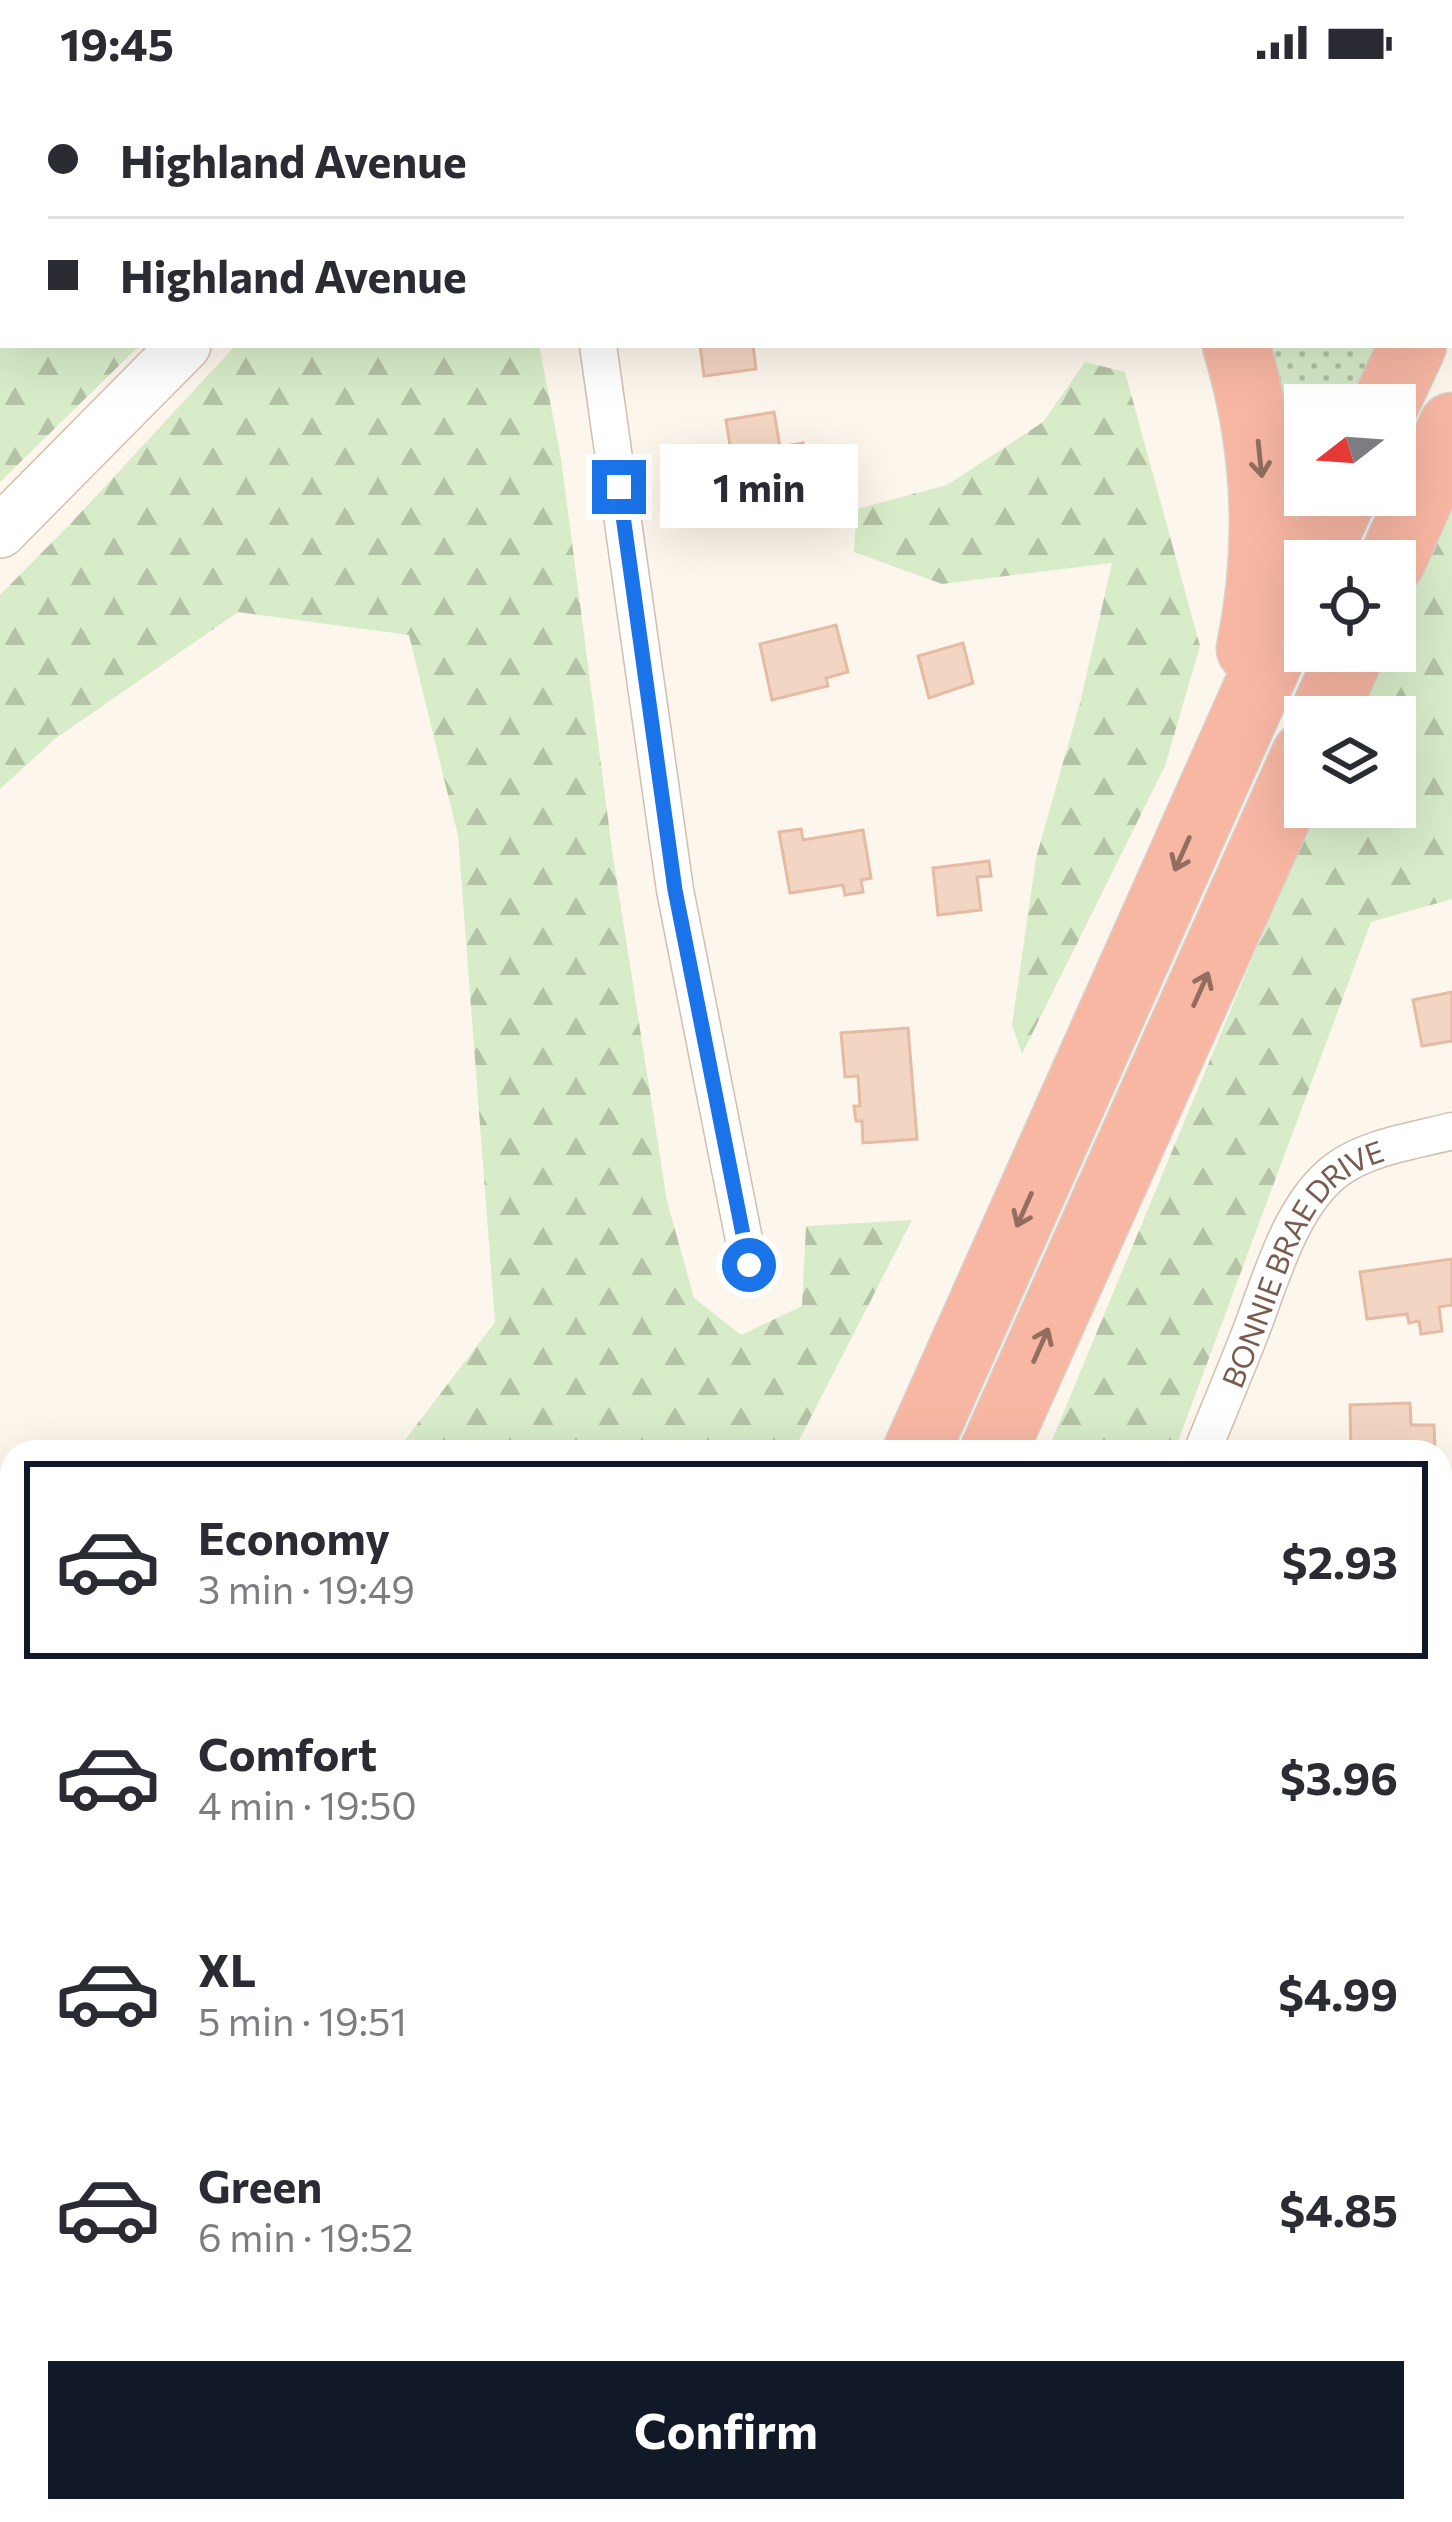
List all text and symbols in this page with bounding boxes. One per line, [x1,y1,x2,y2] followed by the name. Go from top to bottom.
[60,15,174,70] text: 19:45
[120,132,467,187] text: Highland Avenue
[120,247,467,302] text: Highland Avenue
[1284,384,1416,516] north arrow
[1284,384,1416,828] map controls
[1249,439,1271,478] one-way arrow
[661,445,859,529] callout: 1 min
[592,460,646,514] route end
[713,462,805,510] text: 1 min
[1284,540,1416,672] button: locate
[1284,696,1416,828] button: layers
[1169,835,1191,871] one-way arrow
[1191,972,1213,1008] one-way arrow
[1212,1131,1388,1392] street label: BONNIE BRAE DRIVE
[1011,1192,1033,1228] one-way arrow
[722,1238,776,1292] route start
[1032,1328,1054,1364] one-way arrow
[54,1506,162,1614] icon: car
[198,1509,390,1564] text: Economy
[1282,1533,1398,1588] text: $2.93
[198,1564,415,1612] text: 3 min · 19:49
[54,1722,162,1830] icon: car
[198,1725,377,1780] text: Comfort
[1280,1749,1398,1804] text: $3.96
[198,1780,417,1828] text: 4 min · 19:50
[54,1938,162,2046] icon: car
[198,1941,256,1996] text: XL
[1278,1965,1398,2020] text: $4.99
[198,1996,407,2044] text: 5 min · 19:51
[54,2154,162,2262] icon: car
[198,2157,322,2212] text: Green
[1279,2181,1398,2236] text: $4.85
[198,2212,413,2260] text: 6 min · 19:52
[48,2361,1404,2499] button: Confirm

